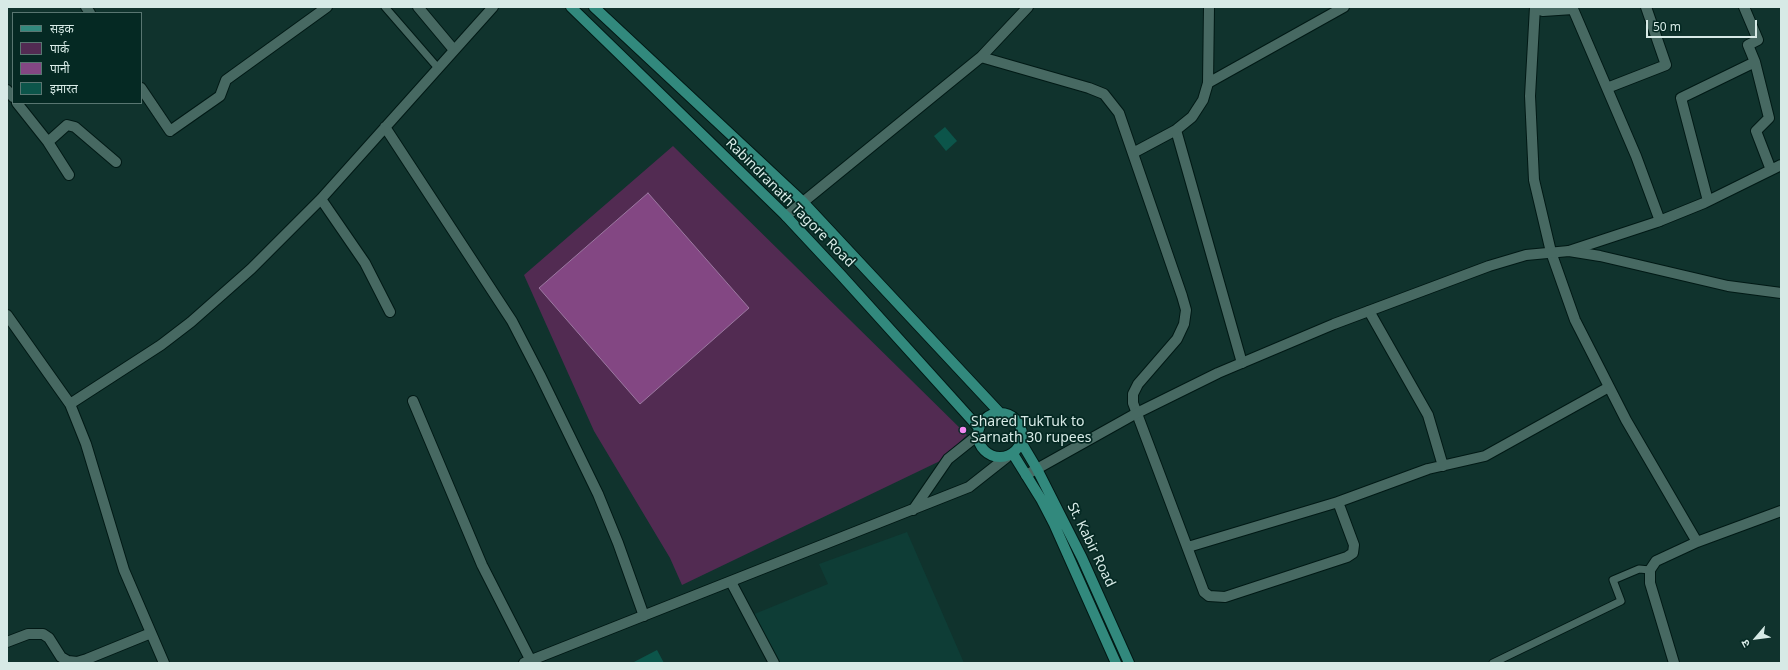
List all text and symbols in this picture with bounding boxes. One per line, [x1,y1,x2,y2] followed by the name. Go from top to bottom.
[12,12,142,104] legend
[1648,12,1759,38] scale bar
[1653,18,1681,35] text: 50 m
[50,20,74,37] text: सड़क
[50,40,69,57] text: पार्क
[50,60,70,77] text: पानी
[50,80,78,97] text: इमारत
[722,135,858,271] street label: Rabindranath Tagore Road
[971,414,1091,446] place label: Shared TukTuk to Sarnath 30 rupees
[958,425,968,435] marker: Shared TukTuk to Sarnath 30 rupees
[1063,500,1119,590] street label: St. Kabir Road
[1736,618,1776,658] north arrow
[1737,638,1753,650] text: उ

